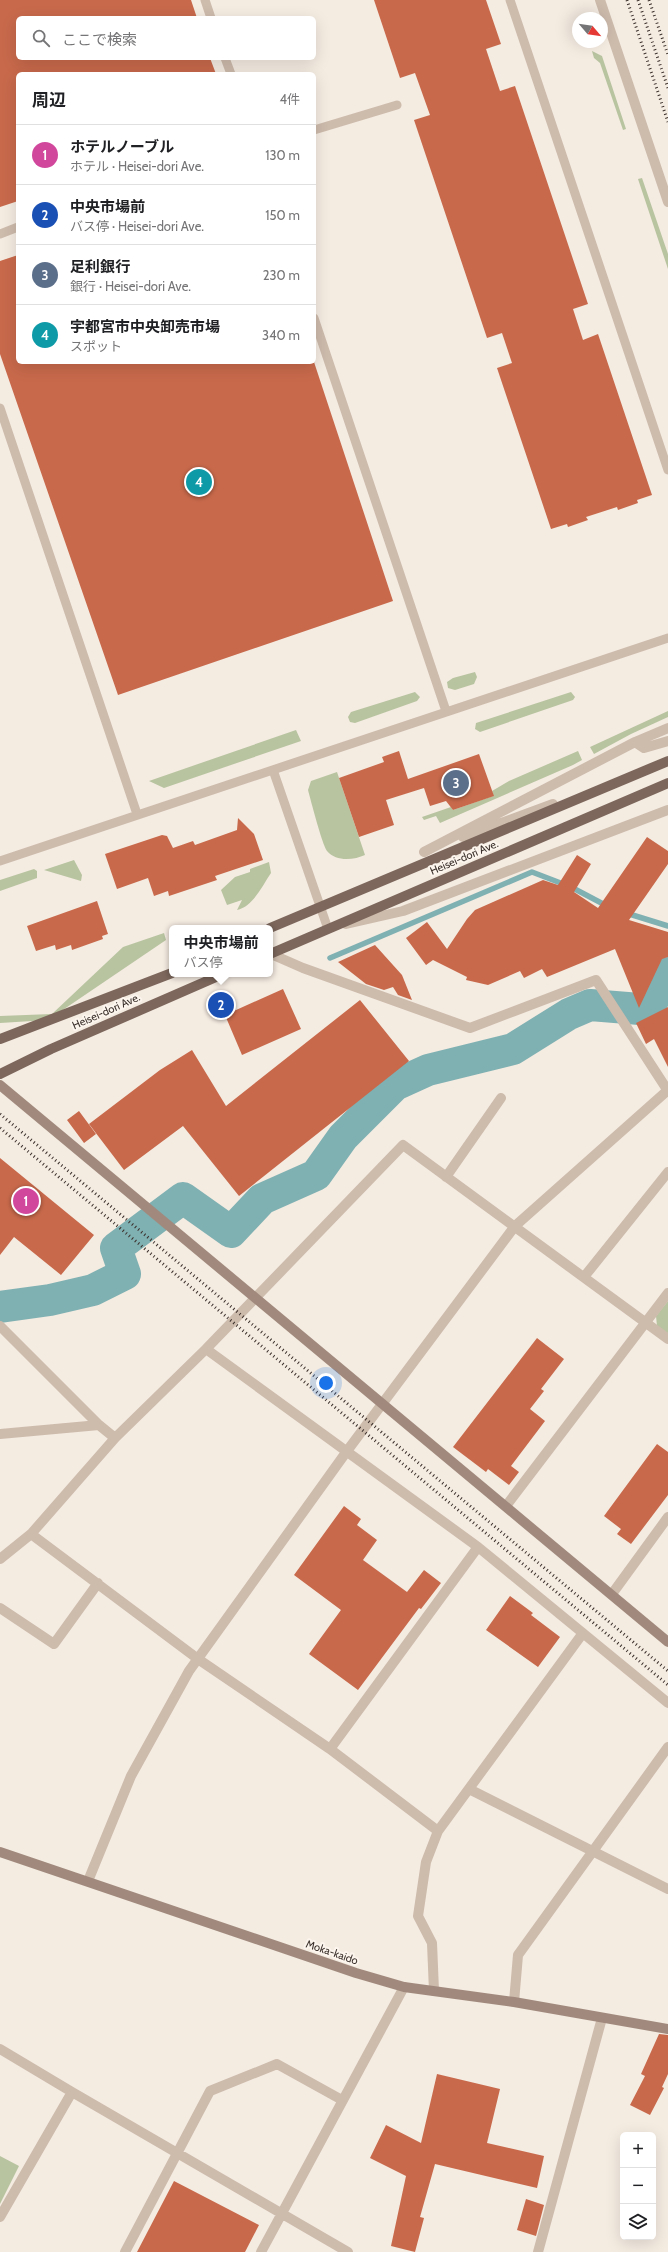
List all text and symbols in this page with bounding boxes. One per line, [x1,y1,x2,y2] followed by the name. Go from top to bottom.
[572,12,608,48] north arrow
[16,16,316,60] search box
[30,27,52,49] icon: search
[62,31,137,49] text: ここで検索
[32,90,66,110] text: 周辺
[279,91,300,107] text: 4件
[70,138,174,156] text: ホテルノーブル
[43,147,47,163] text: 1
[265,147,300,163] text: 130 m
[70,158,204,174] text: ホテル · Heisei-dori Ave.
[70,198,145,216] text: 中央市場前
[42,207,48,223] text: 2
[265,207,300,223] text: 150 m
[70,218,204,234] text: バス停 · Heisei-dori Ave.
[70,258,130,276] text: 足利銀行
[41,267,49,283] text: 3
[263,267,300,283] text: 230 m
[70,278,191,294] text: 銀行 · Heisei-dori Ave.
[70,318,220,336] text: 宇都宮市中央卸売市場
[41,327,49,343] text: 4
[262,327,300,343] text: 340 m
[70,338,122,354] text: スポット
[186,467,212,497] pin: 4
[443,768,469,798] pin: 3
[428,836,500,878] street label: Heisei-dori Ave.
[169,925,273,977] popup
[183,934,259,952] text: 中央市場前
[183,954,223,970] text: バス停
[70,990,142,1032] street label: Heisei-dori Ave.
[208,990,234,1020] pin: 2
[13,1186,39,1216] pin: 1
[316,1373,336,1393] your location
[304,1937,360,1967] street label: Moka-kaido
[620,2132,656,2240] map controls
[620,2132,656,2168] button: +
[620,2168,656,2204] button: −
[620,2204,656,2240] button: layers

